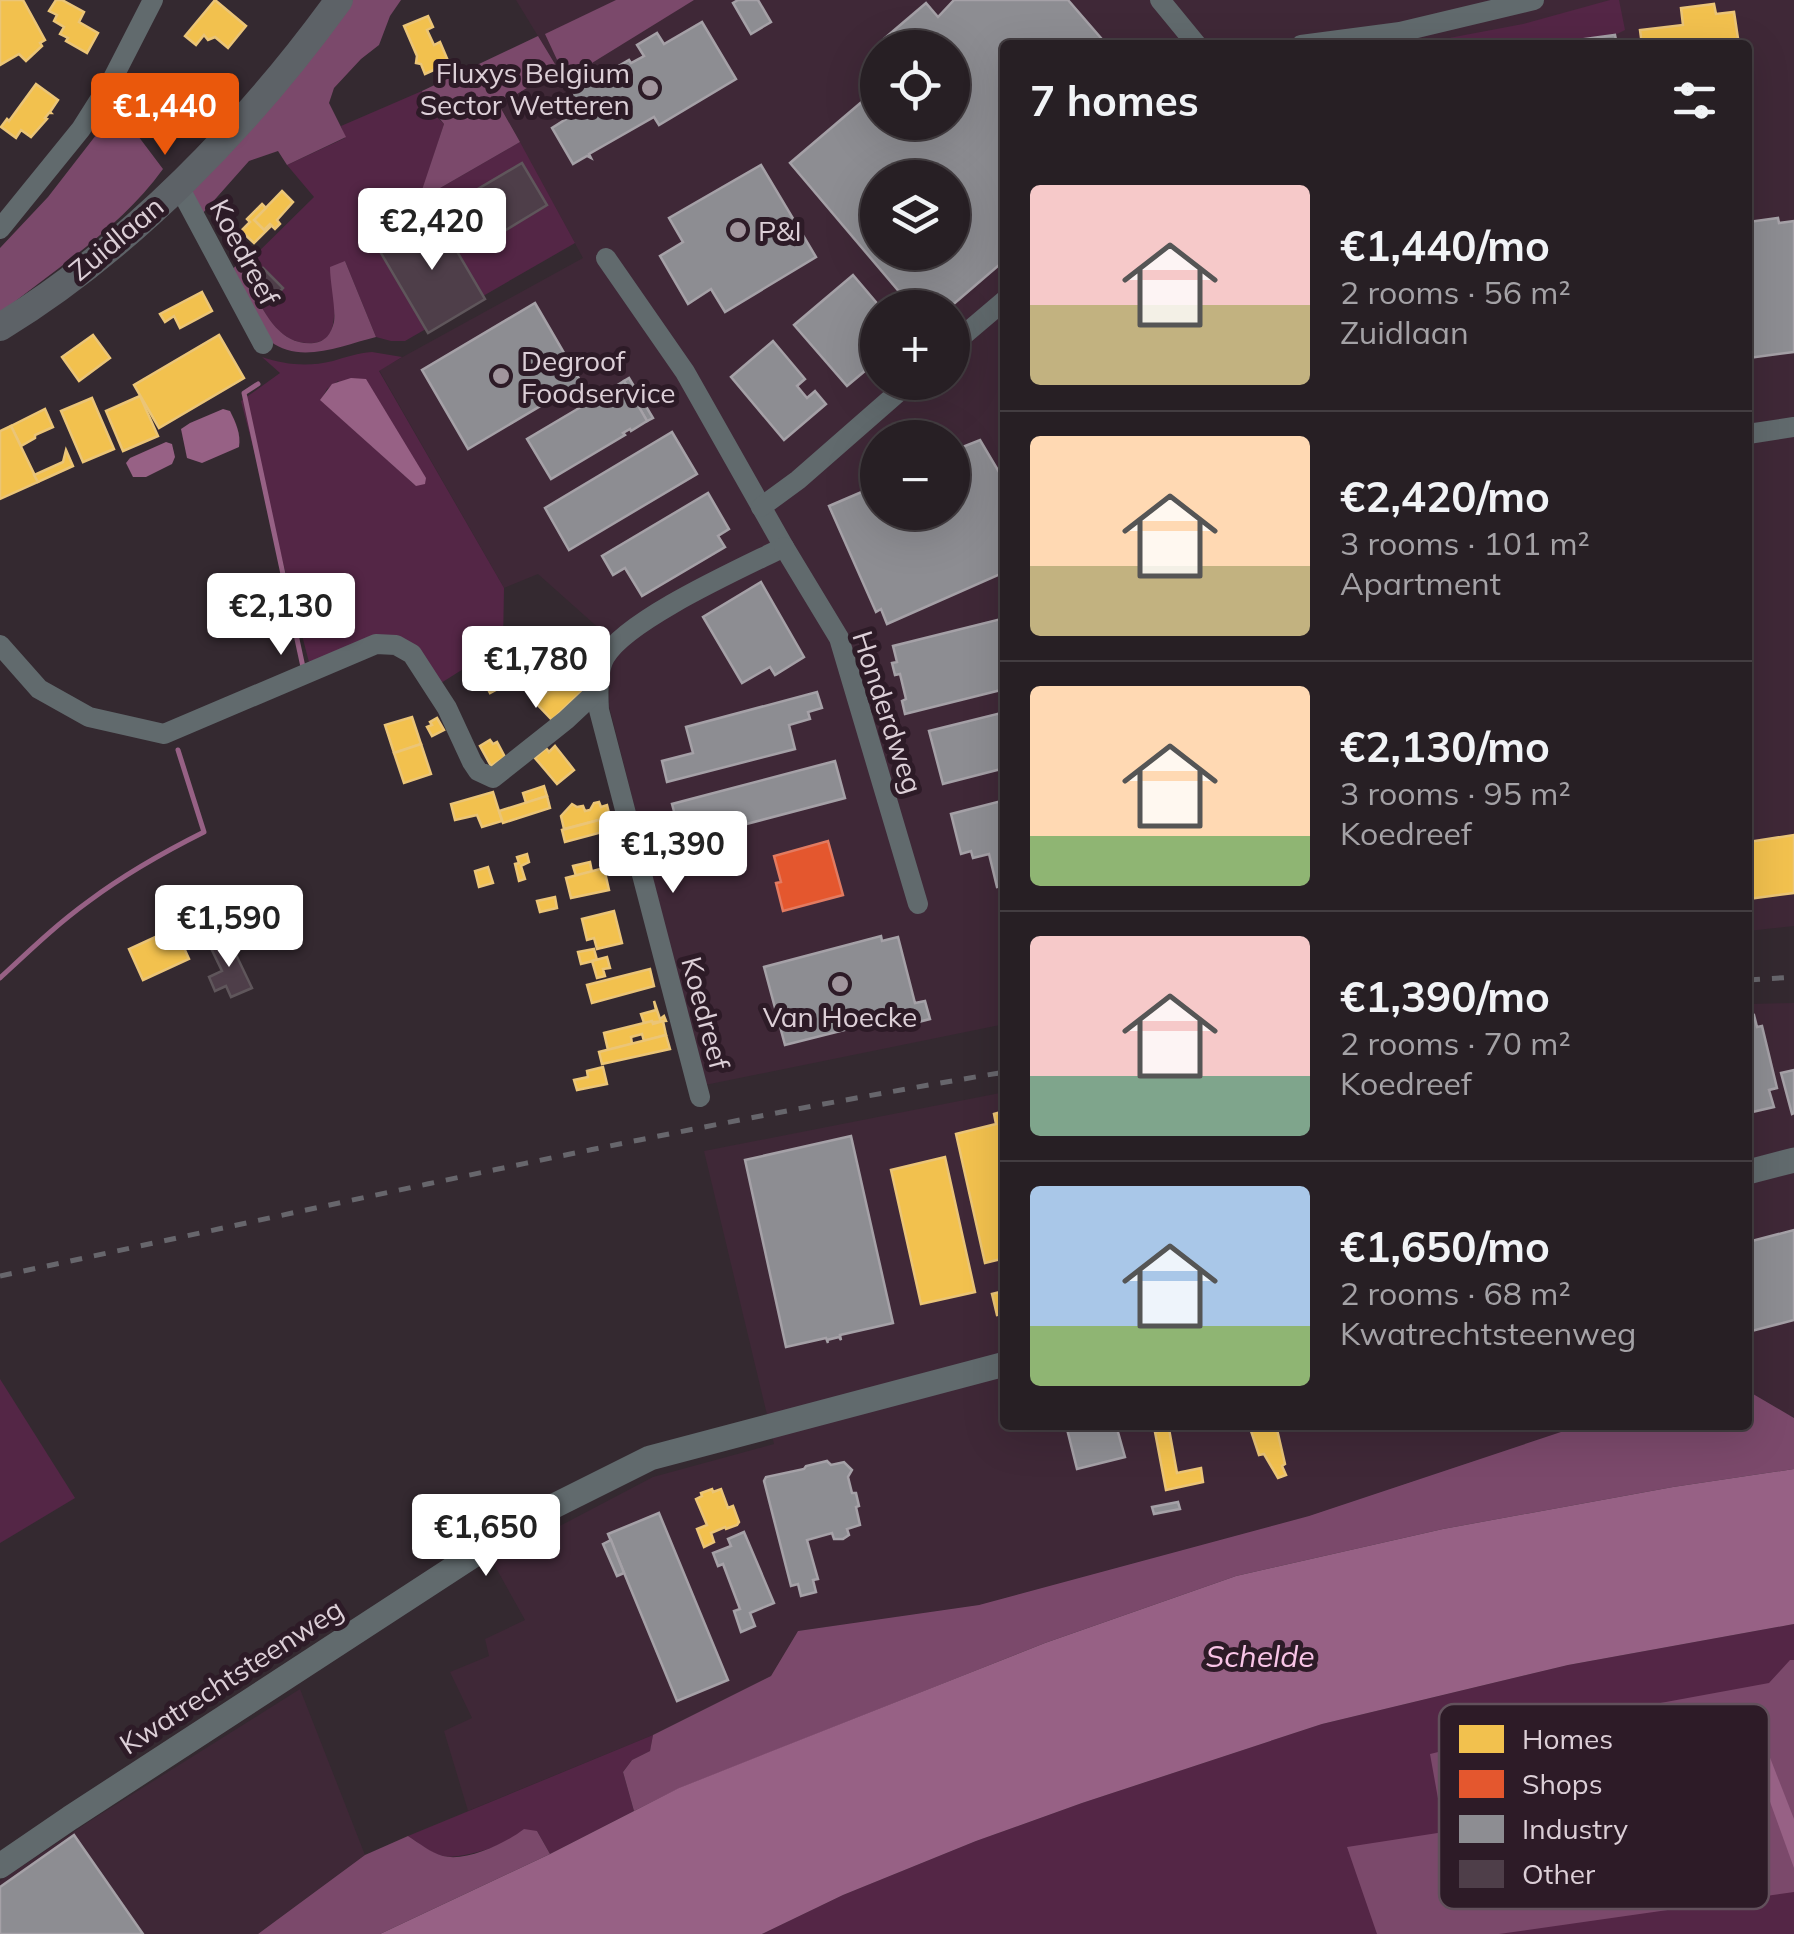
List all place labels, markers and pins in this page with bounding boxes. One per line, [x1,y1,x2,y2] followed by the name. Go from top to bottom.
[420,55,630,122] place label: Fluxys Belgium Sector Wetteren
[84,73,246,158] pin: €1,440
[639,77,661,99] marker: Fluxys Belgium Sector Wetteren
[351,188,513,273] pin: €2,420
[758,213,802,248] place label: P&I
[727,219,749,241] marker: P&I
[521,343,675,410] place label: Degroof Foodservice
[490,365,512,387] marker: Degroof Foodservice
[200,573,362,658] pin: €2,130
[455,626,617,711] pin: €1,780
[592,811,754,896] pin: €1,390
[148,885,310,970] pin: €1,590
[829,973,851,995] marker: Van Hoecke
[763,999,917,1034] place label: Van Hoecke
[405,1494,567,1579] pin: €1,650

